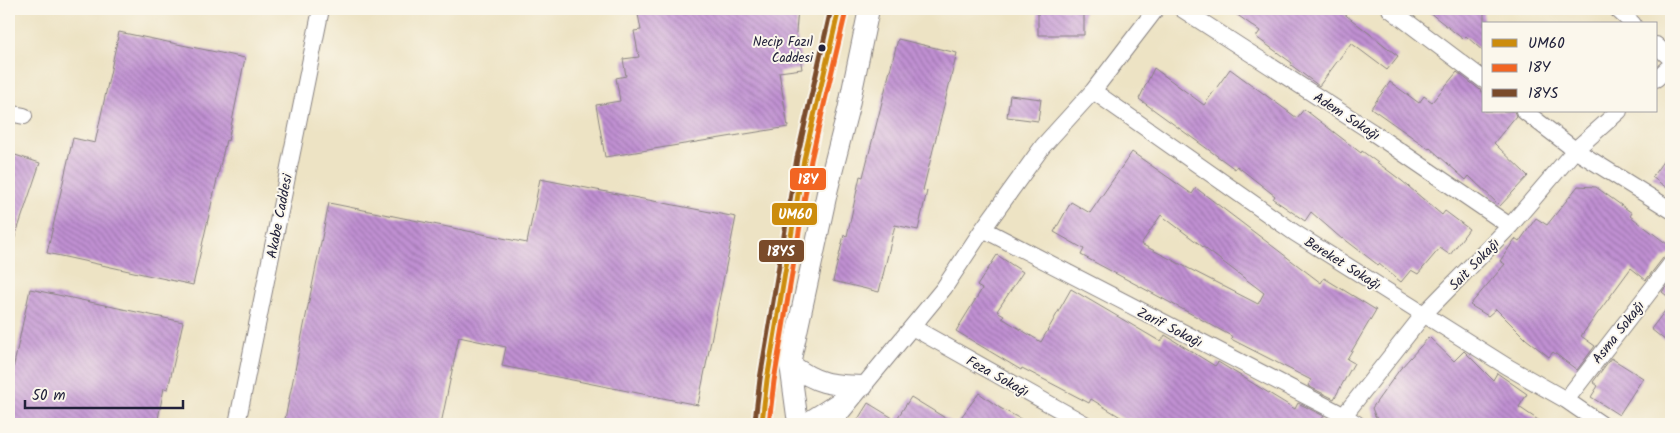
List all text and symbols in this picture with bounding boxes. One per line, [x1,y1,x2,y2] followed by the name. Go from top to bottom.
[1482,22,1658,112] legend
[753,32,814,69] place label: Necip Fazıl Caddesi
[1528,32,1565,56] text: UM60
[817,43,827,53] marker: Necip Fazıl Caddesi
[1528,56,1552,80] text: 18Y
[1528,82,1558,106] text: 18YS
[1309,87,1384,147] street label: Adem Sokağı
[789,167,827,191] line badge: 18Y
[798,169,819,191] text: 18Y
[261,172,299,260] street label: Akabe Caddesi
[771,202,818,226] line badge: UM60
[778,204,813,226] text: UM60
[1300,231,1386,296] street label: Bereket Sokağı
[1444,233,1506,296] street label: Sait Sokağı
[758,239,805,263] line badge: 18YS
[767,241,795,263] text: 18YS
[1587,296,1651,369] street label: Asma Sokağı
[1133,302,1207,354] street label: Zarif Sokağı
[962,351,1033,403] street label: Feza Sokağı
[25,378,182,410] scale bar
[32,384,66,408] text: 50 m

